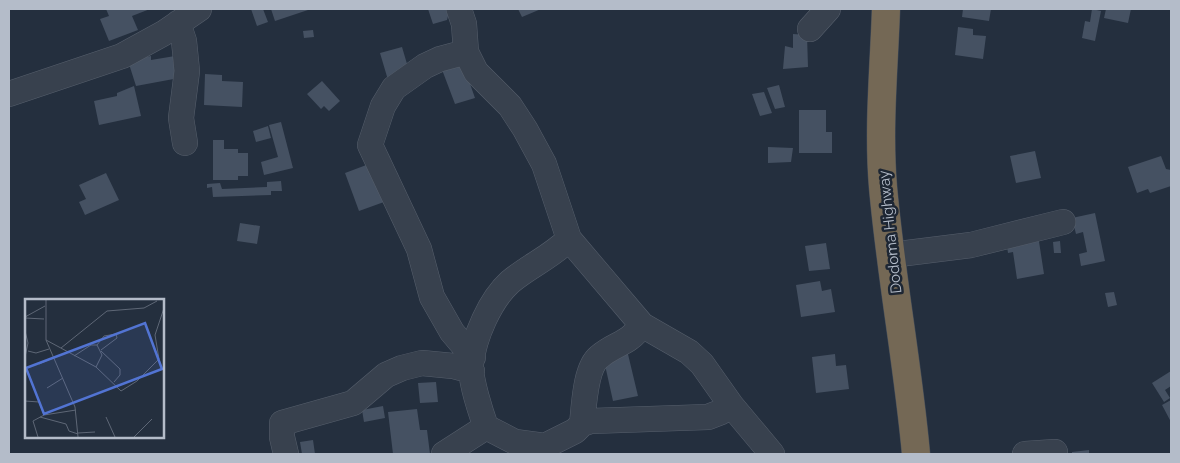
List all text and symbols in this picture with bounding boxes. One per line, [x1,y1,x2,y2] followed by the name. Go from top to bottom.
[875,169,905,295] street label: Dodoma Highway
[25,299,164,438] inset map

